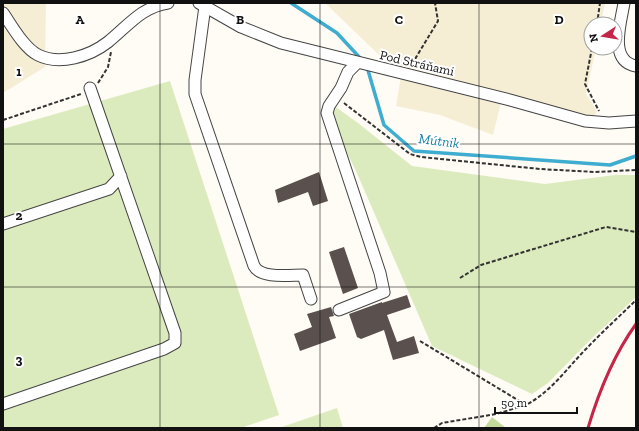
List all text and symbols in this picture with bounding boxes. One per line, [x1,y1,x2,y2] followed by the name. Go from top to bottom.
[76,12,85,27] text: A
[236,12,244,27] text: B
[395,12,403,27] text: C
[554,12,564,27] text: D
[583,16,623,56] north arrow
[586,32,601,43] text: N
[378,47,456,79] street label: Pod Stráňami
[16,64,22,79] text: 1
[418,130,460,152] water label: Mútnik
[16,208,23,223] text: 2
[16,352,23,367] text: 3
[495,389,577,415] scale bar
[501,396,528,410] text: 50 m

